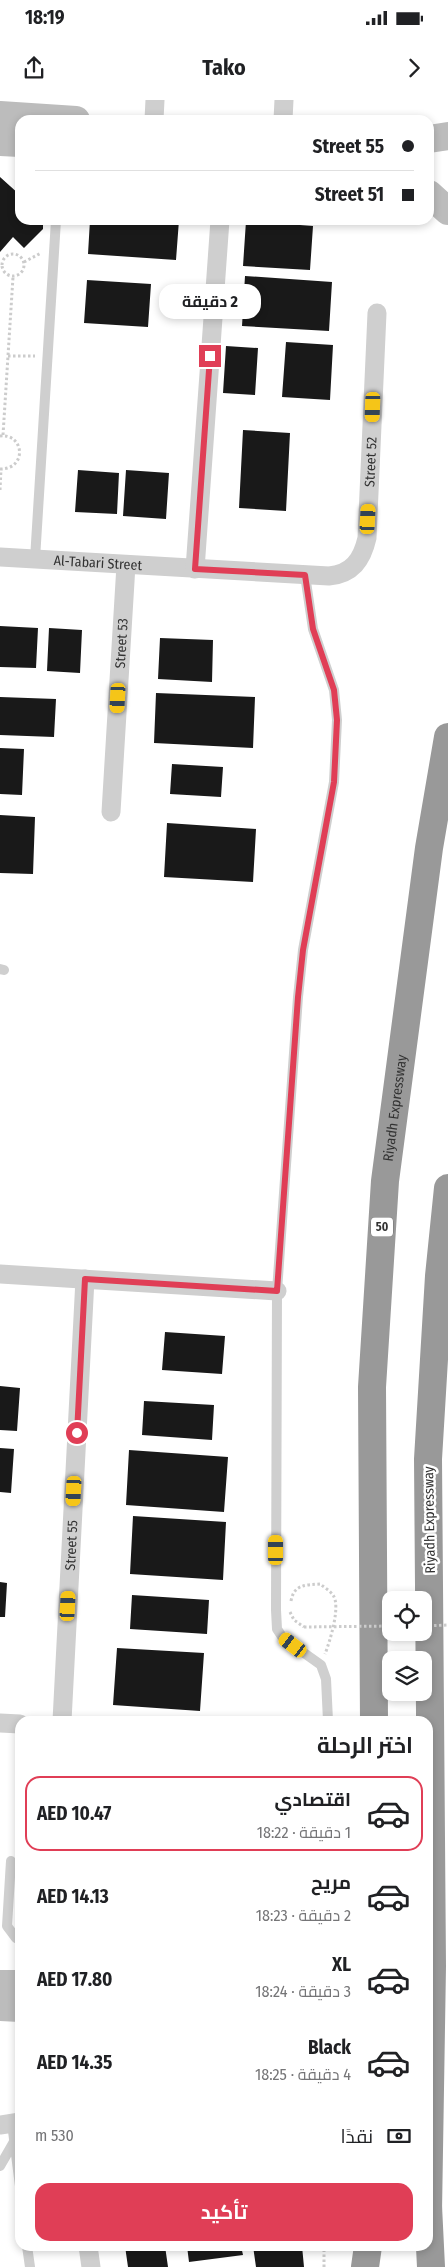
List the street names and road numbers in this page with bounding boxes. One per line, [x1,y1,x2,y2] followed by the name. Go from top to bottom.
[361,437,380,487] street label: Street 52
[53,552,143,574] street label: Al-Tabari Street
[112,618,132,669] street label: Street 53
[380,1053,411,1163] street label: Riyadh Expressway
[371,1218,393,1236] road number: 50
[420,1465,439,1574] street label: Riyadh Expressway
[62,1520,81,1571] street label: Street 55

